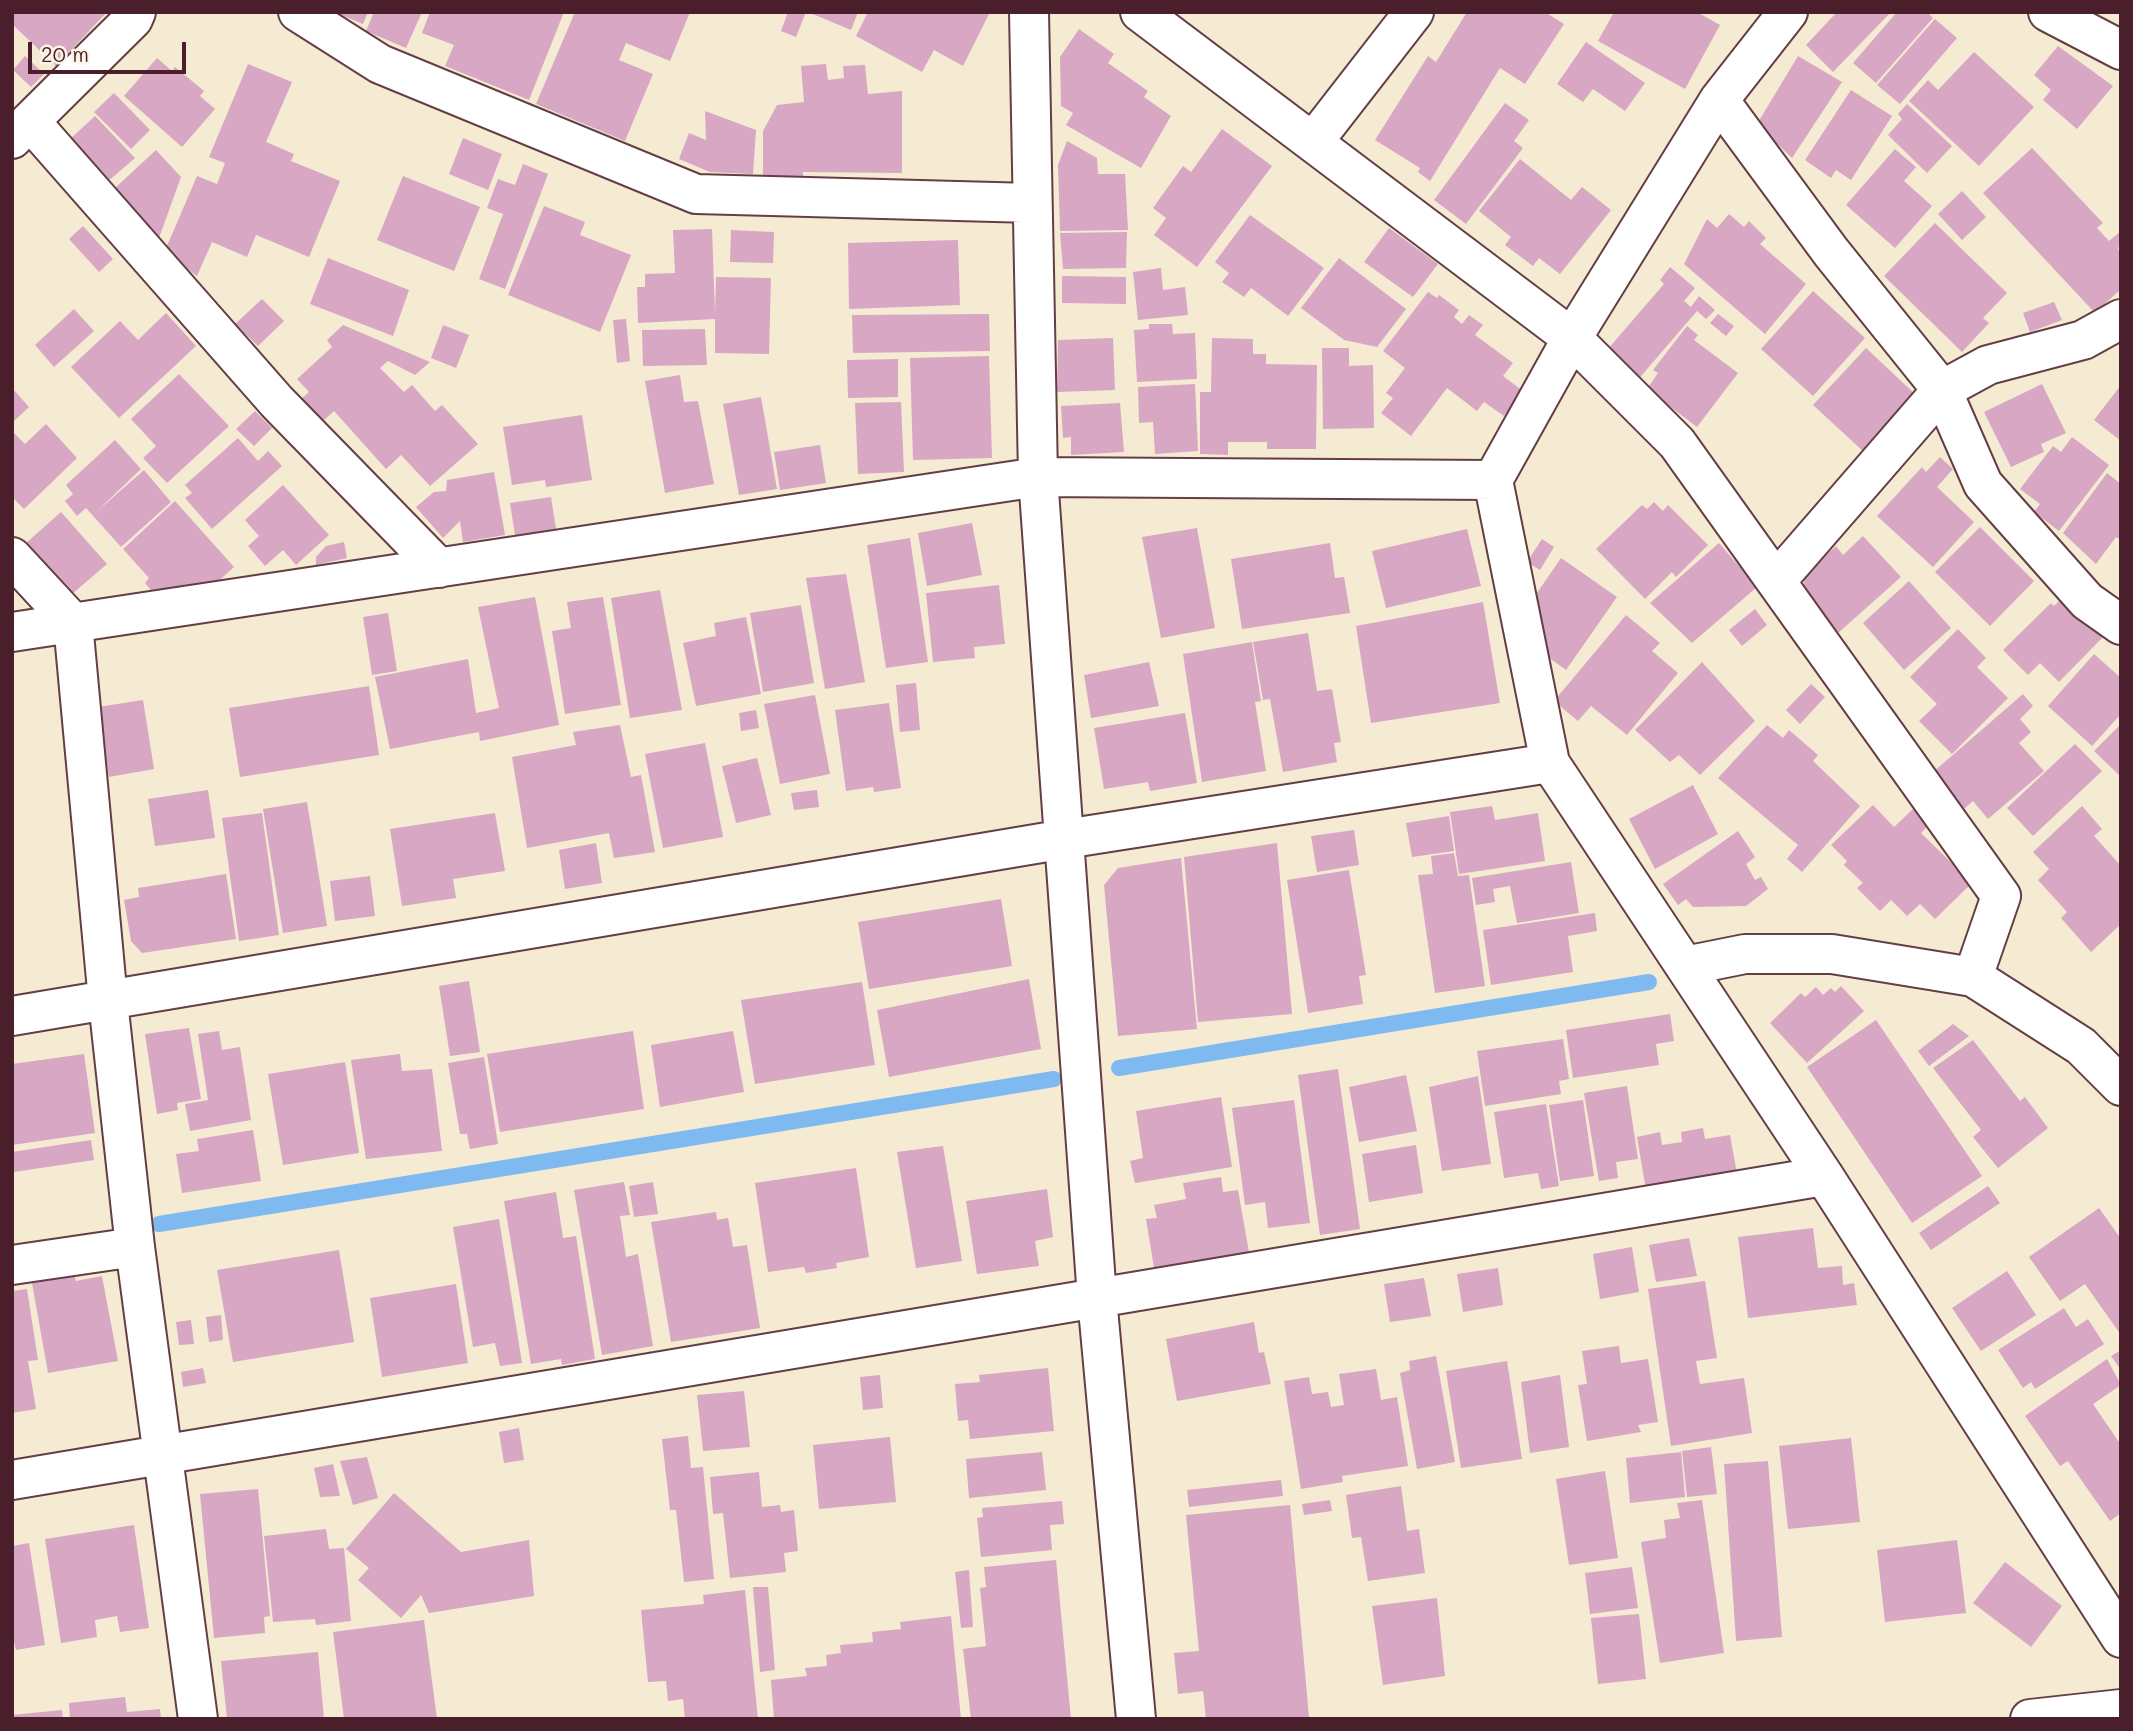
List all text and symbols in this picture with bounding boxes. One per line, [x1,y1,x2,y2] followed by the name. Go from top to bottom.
[32,28,189,72] scale bar
[41,40,89,67] text: 20 m

